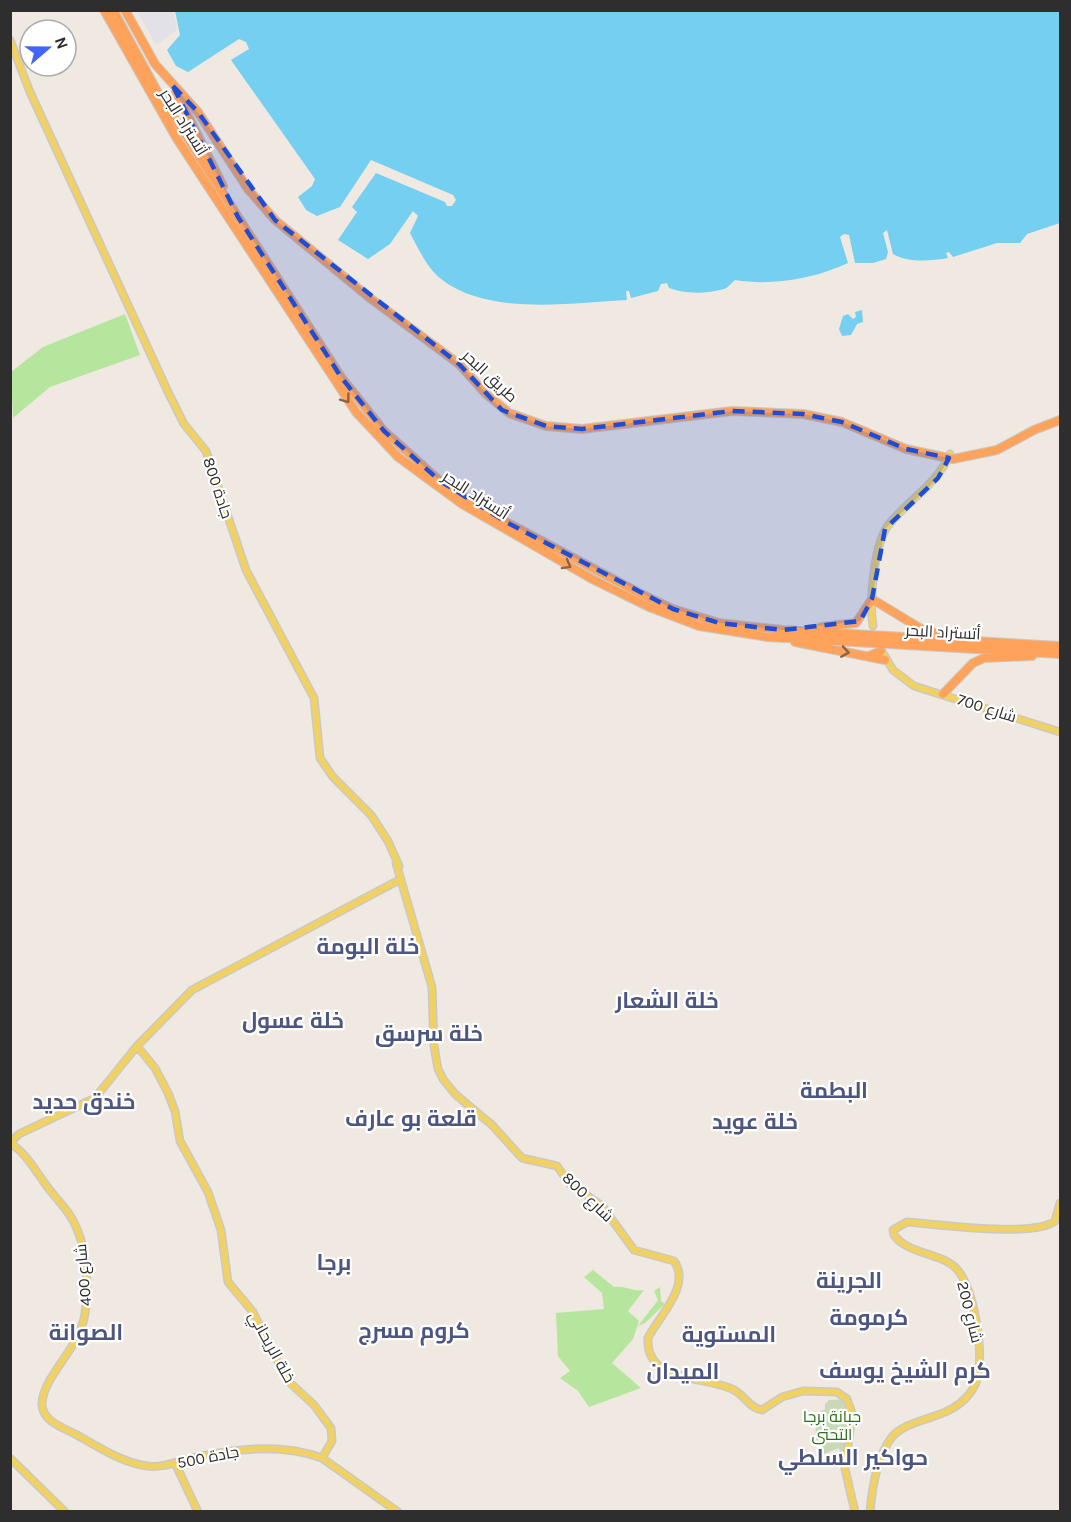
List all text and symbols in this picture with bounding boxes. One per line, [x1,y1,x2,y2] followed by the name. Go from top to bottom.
[18,18,78,78] north arrow
[51,34,73,52] text: N
[155,84,212,159] street label: أتستراد البحر
[457,345,521,407] street label: طريق البحر
[339,392,350,403] one-way arrow
[199,455,237,521] street label: جادة 800
[438,466,513,524] street label: أتستراد البحر
[561,557,571,569] one-way arrow
[904,620,981,643] street label: أتستراد البحر
[840,645,850,657] one-way arrow
[954,689,1019,728] street label: شارع 700
[317,934,419,960] district label: خلة البومة
[614,988,719,1014] district label: خلة الشعار
[242,1008,344,1034] district label: خلة عسول
[375,1021,483,1047] district label: خلة سرسق
[800,1078,868,1104] district label: البطمة
[32,1089,136,1115] district label: خندق حديد
[345,1106,477,1132] district label: قلعة بو عارف
[712,1109,798,1135] district label: خلة عويد
[557,1168,617,1227] street label: شارع 800
[71,1243,97,1307] street label: شارع 400
[317,1250,351,1276] district label: برجا
[816,1268,882,1294] district label: الجرينة
[951,1279,987,1345] street label: شارع 200
[830,1305,908,1331] district label: كرمومة
[241,1308,299,1388] street label: خلة الريحاني
[358,1318,470,1346] district label: كروم مسرج
[49,1320,123,1346] district label: الصوانة
[682,1322,776,1348] district label: المستوية
[819,1358,991,1386] district label: كرم الشيخ يوسف
[647,1359,719,1385] district label: الميدان
[803,1407,861,1445] park label: جبانة برجا التحتى
[176,1442,240,1472] street label: جادة 500
[778,1445,928,1475] district label: حواكير السلطي

